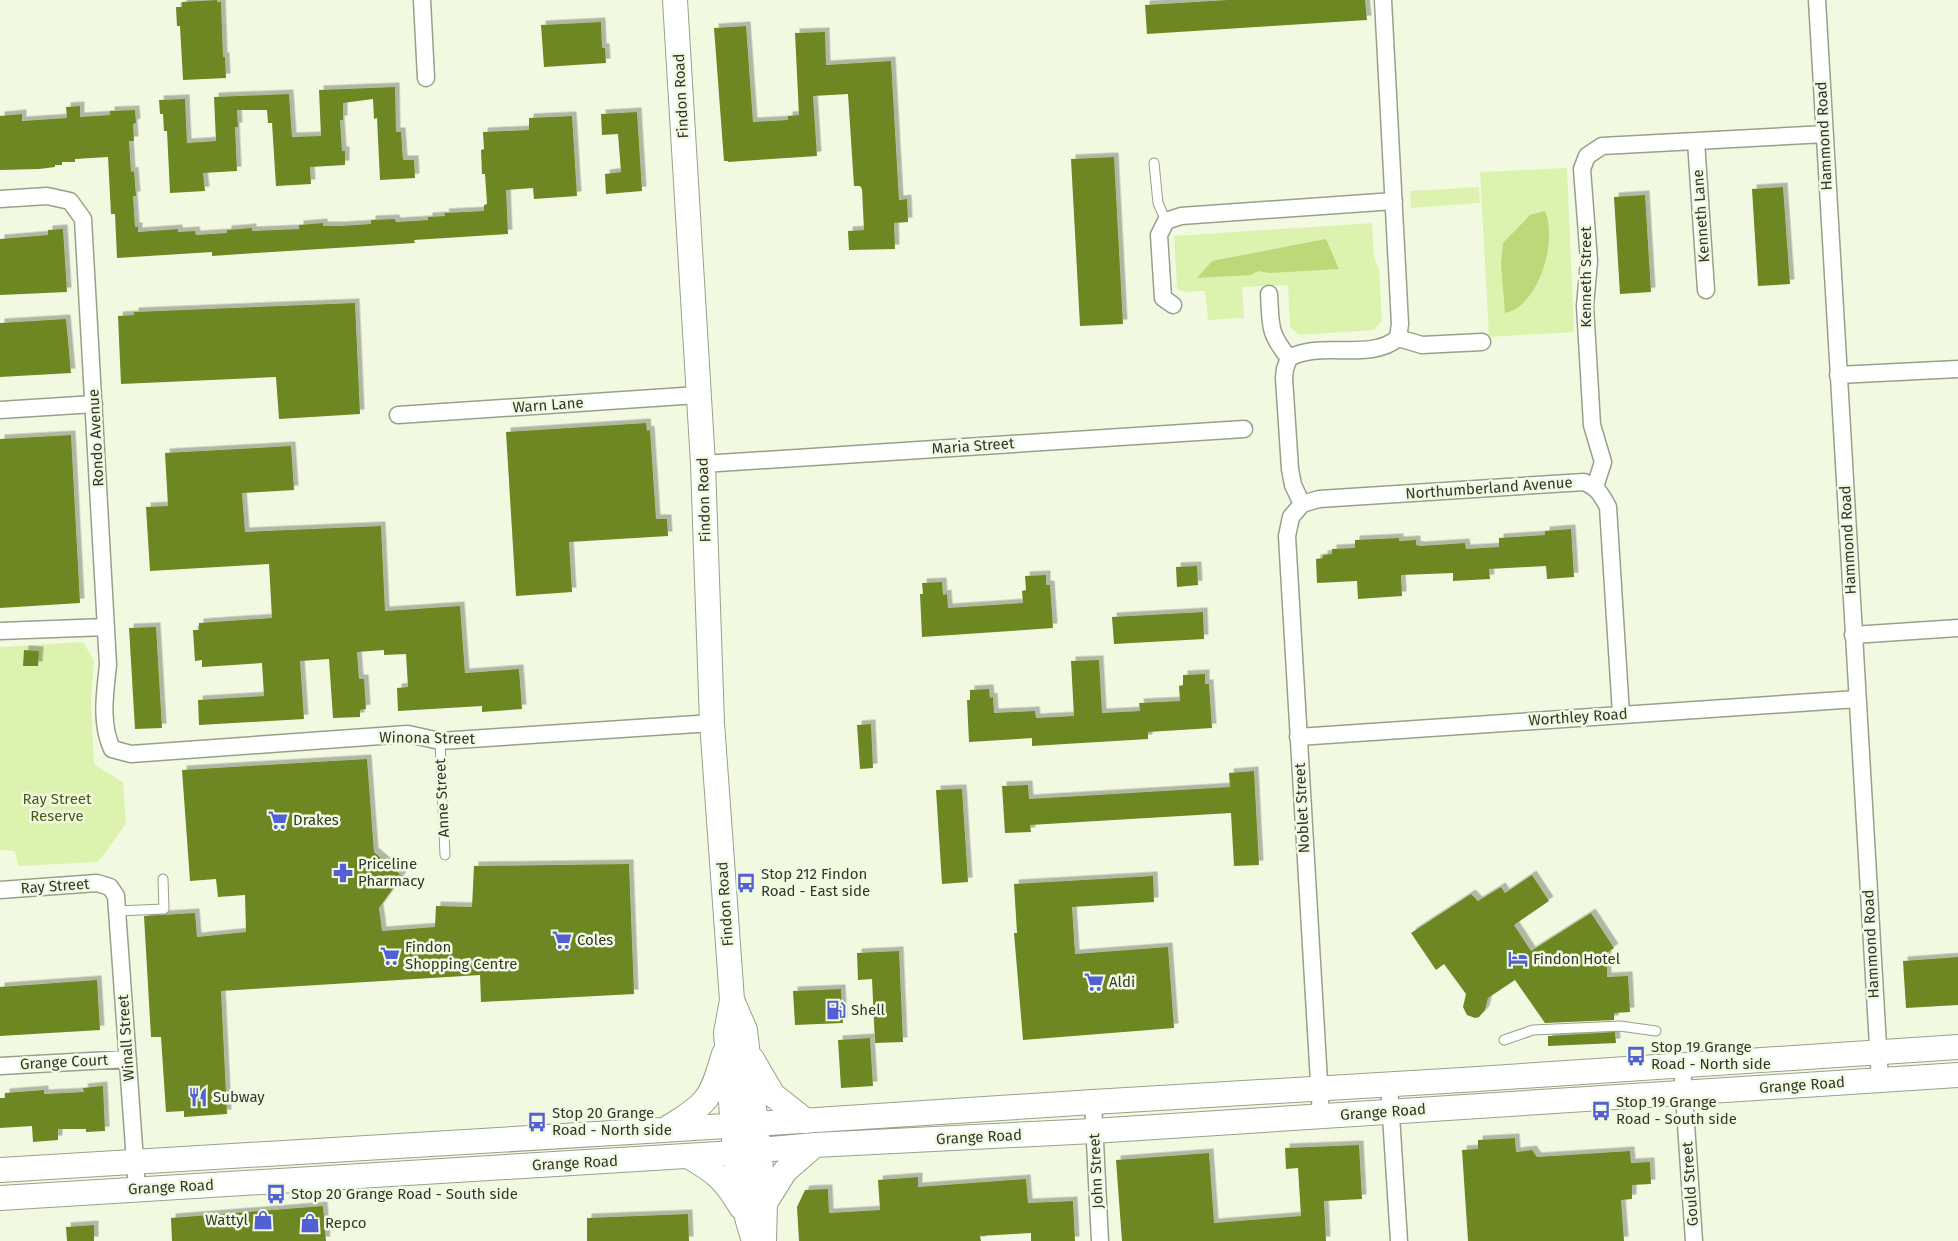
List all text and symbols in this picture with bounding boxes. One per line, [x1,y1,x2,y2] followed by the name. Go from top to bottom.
[670,53,692,139] street label: Findon Road
[1812,81,1836,191] street label: Hammond Road
[1689,169,1713,263] street label: Kenneth Lane
[1577,226,1595,328] street label: Kenneth Street
[84,389,108,487] street label: Rondo Avenue
[512,394,584,416] street label: Warn Lane
[931,434,1015,458] street label: Maria Street
[694,457,714,543] street label: Findon Road
[1405,473,1573,503] street label: Northumberland Avenue
[1836,485,1860,595] street label: Hammond Road
[1528,705,1628,729] street label: Worthley Road
[379,728,476,748] street label: Winona Street
[431,757,453,838] street label: Anne Street
[1291,762,1313,854] street label: Noblet Street
[23,790,92,825] park label: Ray Street Reserve
[267,809,289,831] supermarket icon: Drakes
[293,811,339,829] place label: Drakes
[358,855,425,890] place label: Priceline Pharmacy
[713,861,737,947] street label: Findon Road
[332,862,354,884] pharmacy icon: Priceline Pharmacy
[761,865,870,900] place label: Stop 212 Findon Road - East side
[735,872,757,894] bus stop icon: Stop 212 Findon Road - East side
[20,875,91,897] street label: Ray Street
[1859,889,1883,999] street label: Hammond Road
[551,929,573,951] supermarket icon: Coles
[577,931,613,949] place label: Coles
[405,938,517,973] place label: Findon Shopping Centre
[379,945,401,967] supermarket icon: Findon Shopping Centre
[1507,948,1529,970] hotel icon: Findon Hotel
[1533,950,1621,968] place label: Findon Hotel
[1083,971,1105,993] supermarket icon: Aldi
[1109,973,1135,991] place label: Aldi
[114,993,138,1082] street label: Winall Street
[825,999,847,1021] fuel station icon: Shell
[851,1001,886,1019] place label: Shell
[1651,1038,1771,1073] place label: Stop 19 Grange Road - North side
[1625,1045,1647,1067] bus stop icon: Stop 19 Grange Road - North side
[19,1051,109,1073] street label: Grange Court
[1758,1073,1846,1097] street label: Grange Road
[187,1086,209,1108] restaurant icon: Subway
[213,1088,265,1106] place label: Subway
[1616,1093,1737,1128] place label: Stop 19 Grange Road - South side
[1339,1100,1427,1124] street label: Grange Road
[1590,1100,1612,1122] bus stop icon: Stop 19 Grange Road - South side
[552,1104,672,1139] place label: Stop 20 Grange Road - North side
[526,1111,548,1133] bus stop icon: Stop 20 Grange Road - North side
[936,1126,1022,1148] street label: Grange Road
[1085,1132,1107,1209] street label: John Street
[1678,1140,1702,1227] street label: Gould Street
[532,1152,618,1174] street label: Grange Road
[128,1176,214,1198] street label: Grange Road
[265,1183,287,1205] bus stop icon: Stop 20 Grange Road - South side
[291,1185,518,1203] place label: Stop 20 Grange Road - South side
[252,1209,274,1231] shop icon: Wattyl
[205,1211,249,1229] place label: Wattyl
[299,1212,321,1234] shop icon: Repco
[325,1214,367,1232] place label: Repco

